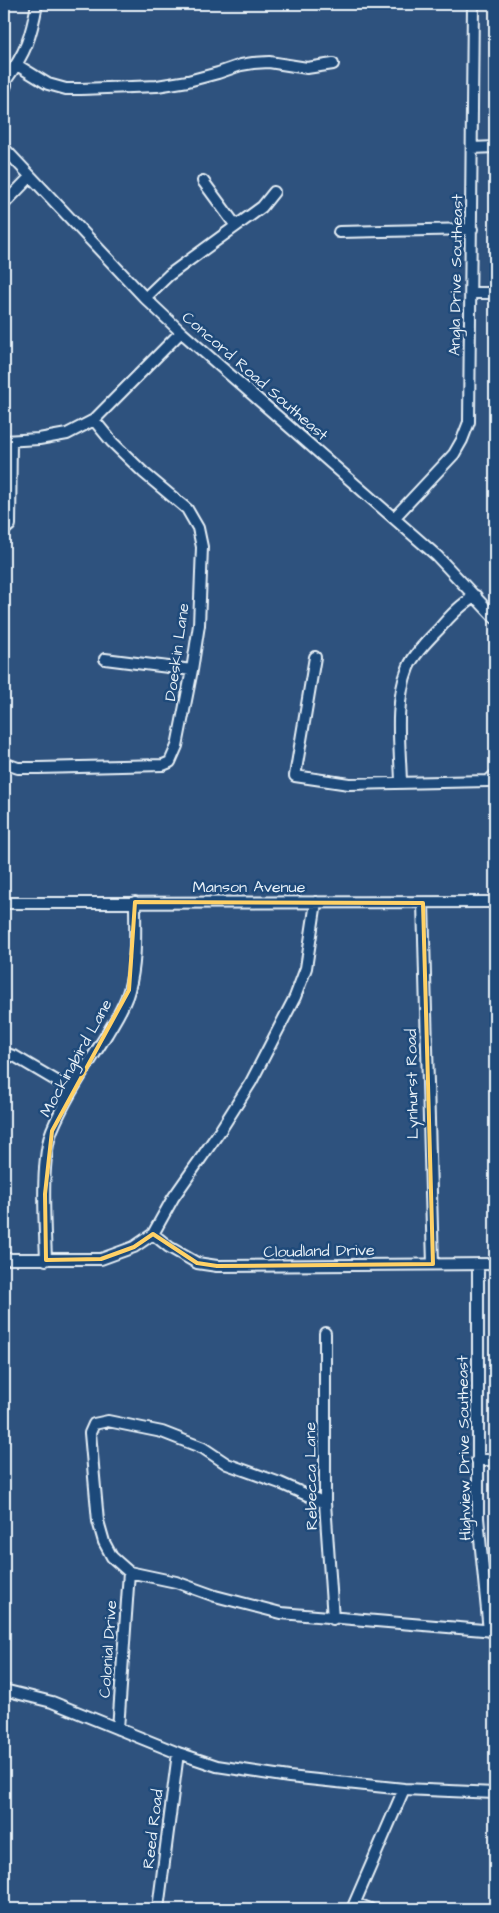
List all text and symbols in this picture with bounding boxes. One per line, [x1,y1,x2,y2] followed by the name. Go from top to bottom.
[444,193,469,356] street label: Angla Drive Southeast
[177,306,333,446] street label: Concord Road Southeast
[159,601,195,702] street label: Doeskin Lane
[193,876,306,898] street label: Manson Avenue
[34,995,119,1121] street label: Mockingbird Lane
[400,1029,425,1139] street label: Lynhurst Road
[263,1239,375,1263] street label: Cloudland Drive
[451,1355,478,1541] street label: Highview Drive Southeast
[299,1421,323,1530] street label: Rebecca Lane
[94,1599,122,1699] street label: Colonial Drive
[137,1788,169,1870] street label: Reed Road

